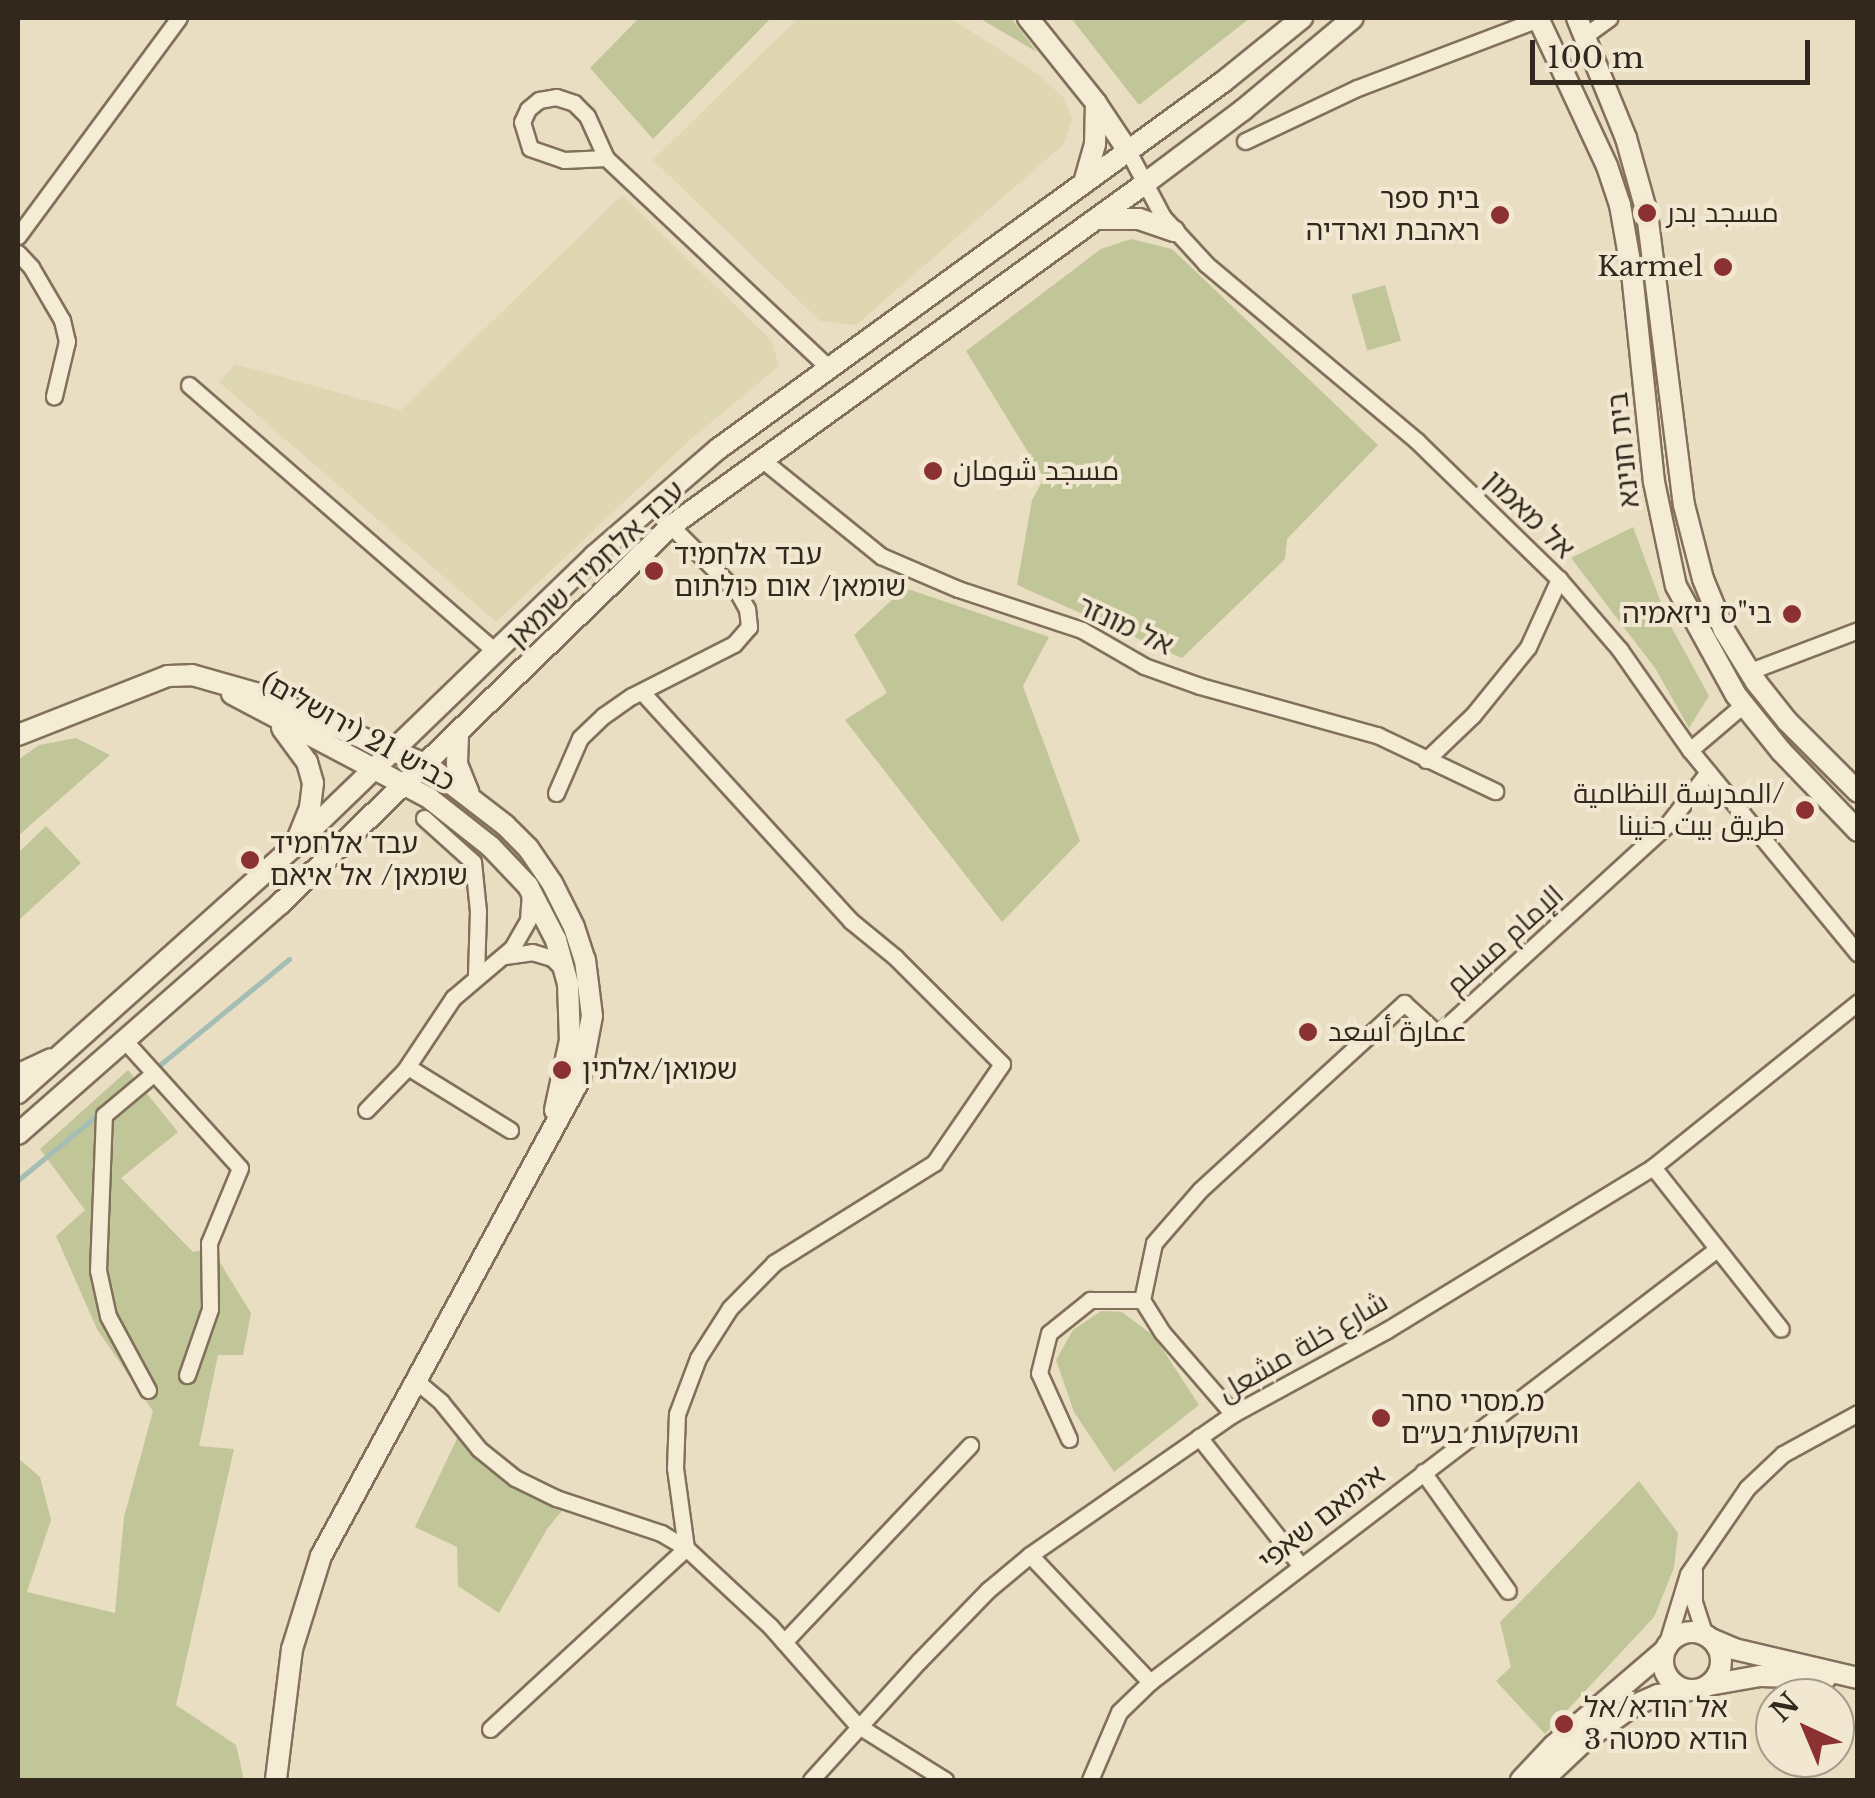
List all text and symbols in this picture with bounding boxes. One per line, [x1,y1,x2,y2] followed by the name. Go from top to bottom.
[1535,20,1815,82] scale bar
[1547,39,1644,76] text: 100 m
[1306,182,1480,248] place label: בית ספר ראהבת וארדיה
[1667,196,1779,230] place label: مسجد بدر
[1636,202,1658,224] marker: مسجد بدر
[1489,204,1511,226] marker: בית ספר ראהבת וארדיה
[1597,250,1703,284] place label: Karmel
[1712,256,1734,278] marker: Karmel
[1601,390,1647,510] street label: בית חנינא
[953,454,1119,488] place label: مسجد شومان
[922,460,944,482] marker: مسجد شومان
[1477,464,1581,566] street label: אל מאמון
[500,474,692,656] street label: עבד אלחמיד שומאן
[674,538,906,604] place label: עבד אלחמיד שומאן/ אום כולתום
[643,560,665,582] marker: עבד אלחמיד שומאן/ אום כולתום
[1072,589,1178,663] street label: אל מונזר
[1622,597,1772,631] place label: בי"ס ניזאמיה
[1781,603,1803,625] marker: בי"ס ניזאמיה
[255,665,461,799] street label: כביש 21 (ירושלים)
[1573,777,1785,843] place label: المدرسة النظامية/ طريق بيت حنينا
[1794,799,1816,821] marker: المدرسة النظامية/ طريق بيت حنينا
[270,827,468,893] place label: עבד אלחמיד שומאן/ אל איאם
[239,849,261,871] marker: עבד אלחמיד שומאן/ אל איאם
[1439,879,1571,1001] street label: الإمام مسلم
[1328,1015,1467,1049] place label: عمارة أسعد
[1297,1021,1319,1043] marker: عمارة أسعد
[582,1053,737,1087] place label: שמואן/אלתין
[551,1059,573,1081] marker: שמואן/אלתין
[1212,1285,1394,1409] street label: شارع خلة مشعل
[1401,1385,1579,1451] place label: מ.מסרי סחר והשקעות בע״ם
[1370,1407,1392,1429] marker: מ.מסרי סחר והשקעות בע״ם
[1252,1458,1392,1578] street label: אימאם שאפי
[1755,1678,1855,1778] north arrow
[1764,1686,1807,1729] text: N
[1584,1691,1748,1757] place label: אל הודא/אל הודא סמטה 3
[1553,1713,1575,1735] marker: אל הודא/אל הודא סמטה 3

